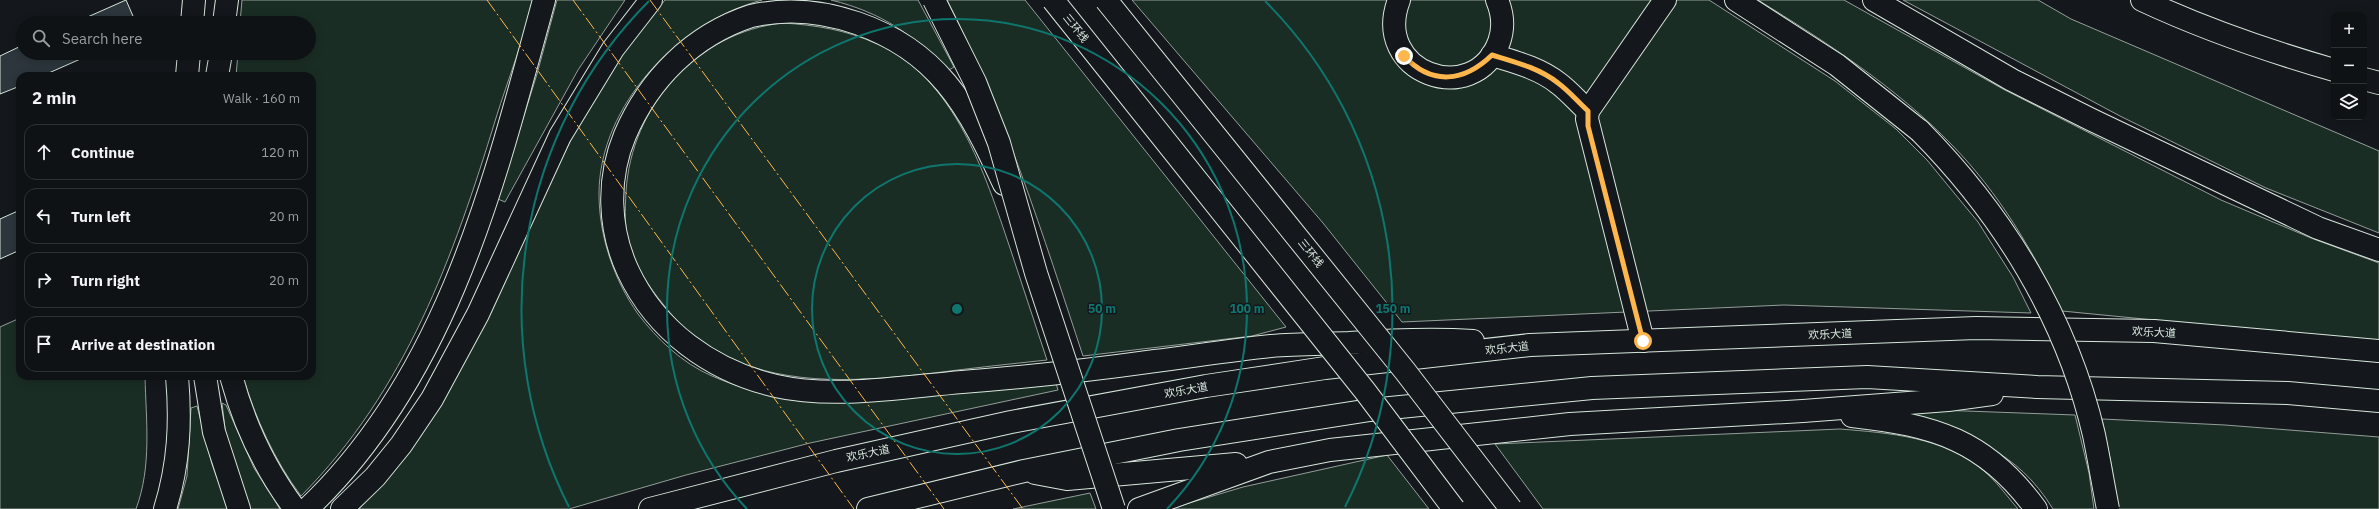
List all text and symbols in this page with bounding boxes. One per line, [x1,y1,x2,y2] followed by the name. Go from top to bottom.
[1060,11,1092,45] street label: 三环线
[2331,12,2367,120] map controls
[2331,12,2367,48] button: +
[16,16,316,60] search box
[30,27,52,49] icon: search
[62,29,142,48] text: Search here
[1395,47,1413,65] route end
[2331,48,2367,84] button: −
[2331,84,2367,120] button: layers
[32,87,76,109] text: 2 min
[223,90,300,107] text: Walk · 160 m
[33,141,55,163] icon: ahead
[71,143,135,162] text: Continue
[261,144,299,161] text: 120 m
[33,205,55,227] icon: left
[71,207,131,226] text: Turn left
[269,208,299,225] text: 20 m
[1295,236,1327,270] street label: 三环线
[33,269,55,291] icon: right
[71,271,140,290] text: Turn right
[269,272,299,289] text: 20 m
[1088,301,1116,316] text: 50 m
[1229,301,1265,316] text: 100 m
[1375,301,1411,316] text: 150 m
[950,302,964,316] centre of rings
[2132,324,2176,340] street label: 欢乐大道
[1808,326,1852,342] street label: 欢乐大道
[1634,332,1652,350] route start
[33,333,55,355] icon: arrive
[71,335,215,354] text: Arrive at destination
[1484,339,1530,357] street label: 欢乐大道
[1163,379,1209,401] street label: 欢乐大道
[845,442,891,464] street label: 欢乐大道

